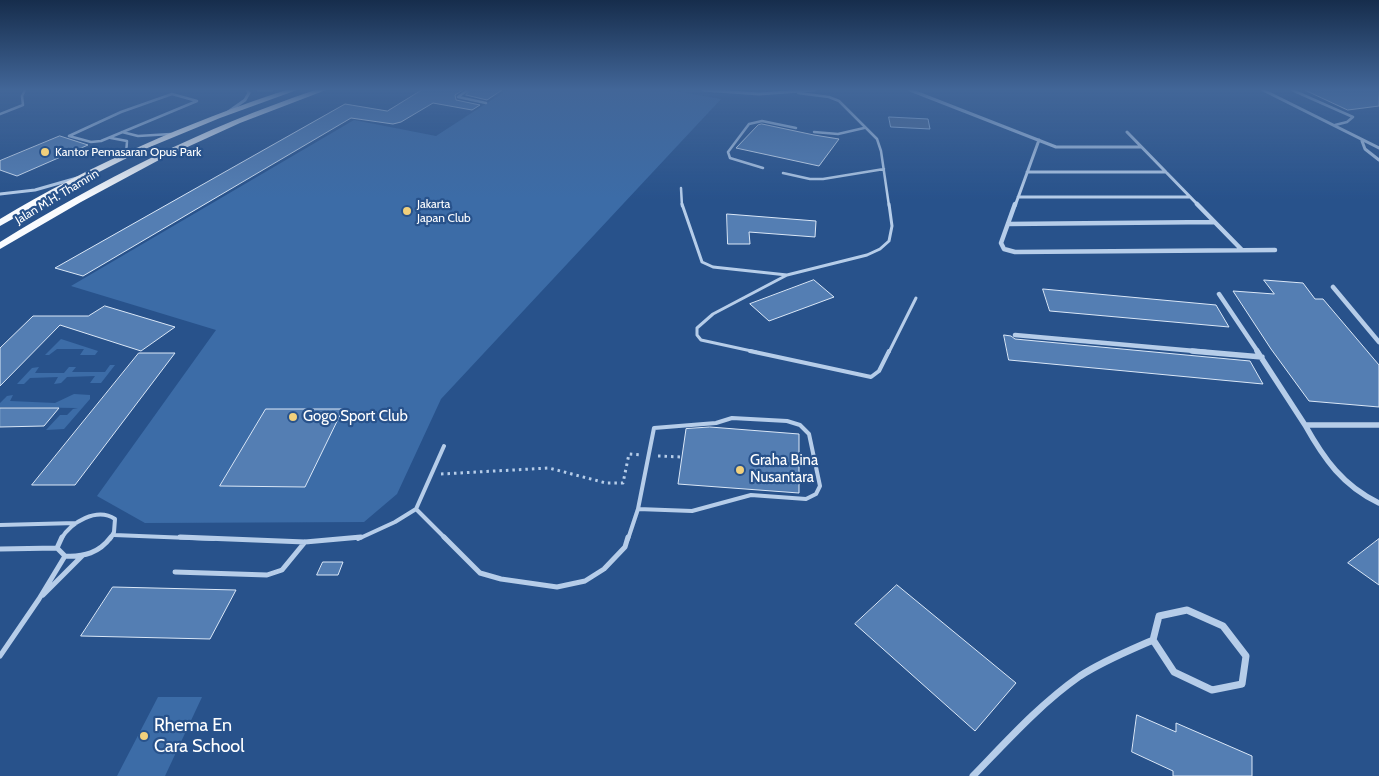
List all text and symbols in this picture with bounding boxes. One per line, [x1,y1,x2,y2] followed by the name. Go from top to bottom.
[55,145,201,159] place label: Kantor Pemasaran Opus Park
[39,146,51,158] marker: Kantor Pemasaran Opus Park
[13,166,101,228] street label: Jalan M.H. Thamrin
[417,197,471,225] place label: Jakarta Japan Club
[401,205,413,217] marker: Jakarta Japan Club
[303,408,408,426] place label: Gogo Sport Club
[287,411,299,423] marker: Gogo Sport Club
[750,452,818,487] place label: Graha Bina Nusantara
[734,464,746,476] marker: Graha Bina Nusantara
[154,715,244,758] place label: Rhema En Cara School
[138,730,150,742] marker: Rhema En Cara School

